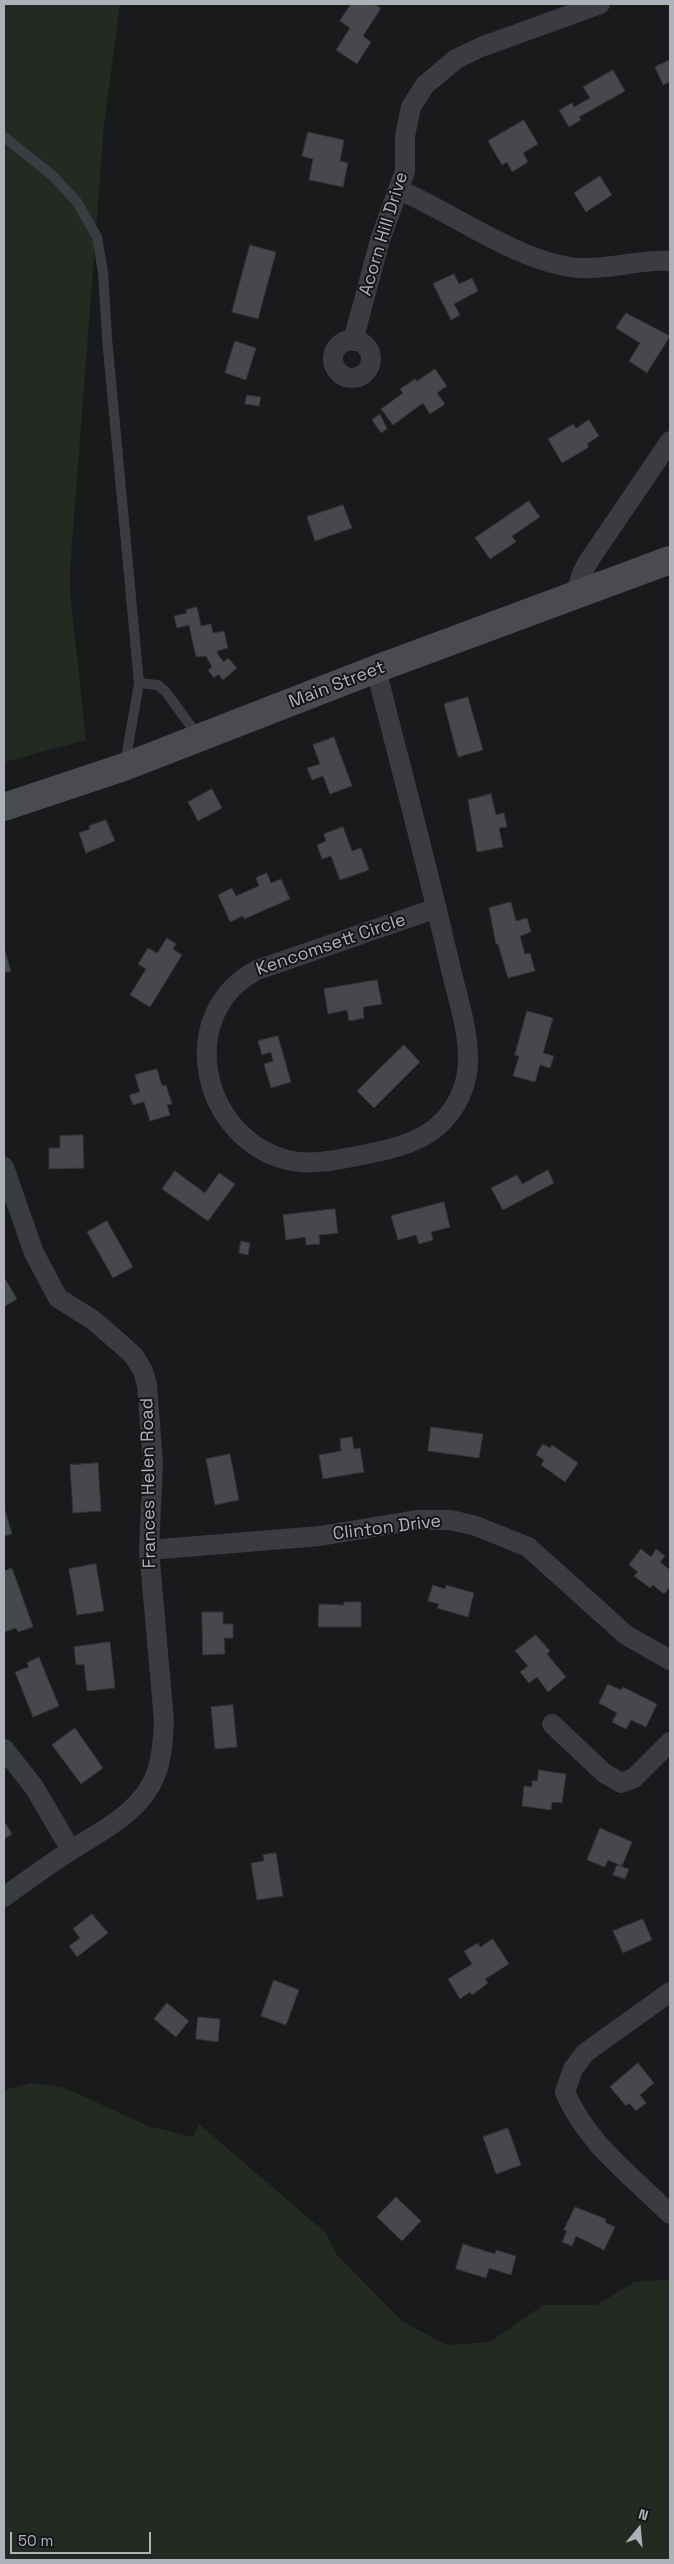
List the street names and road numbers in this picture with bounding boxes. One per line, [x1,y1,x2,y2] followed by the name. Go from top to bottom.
[355,169,413,299] street label: Acorn Hill Drive
[286,657,388,713] street label: Main Street
[253,909,409,981] street label: Kencomsett Circle
[137,1398,161,1568] street label: Frances Helen Road
[332,1511,442,1545] street label: Clinton Drive

